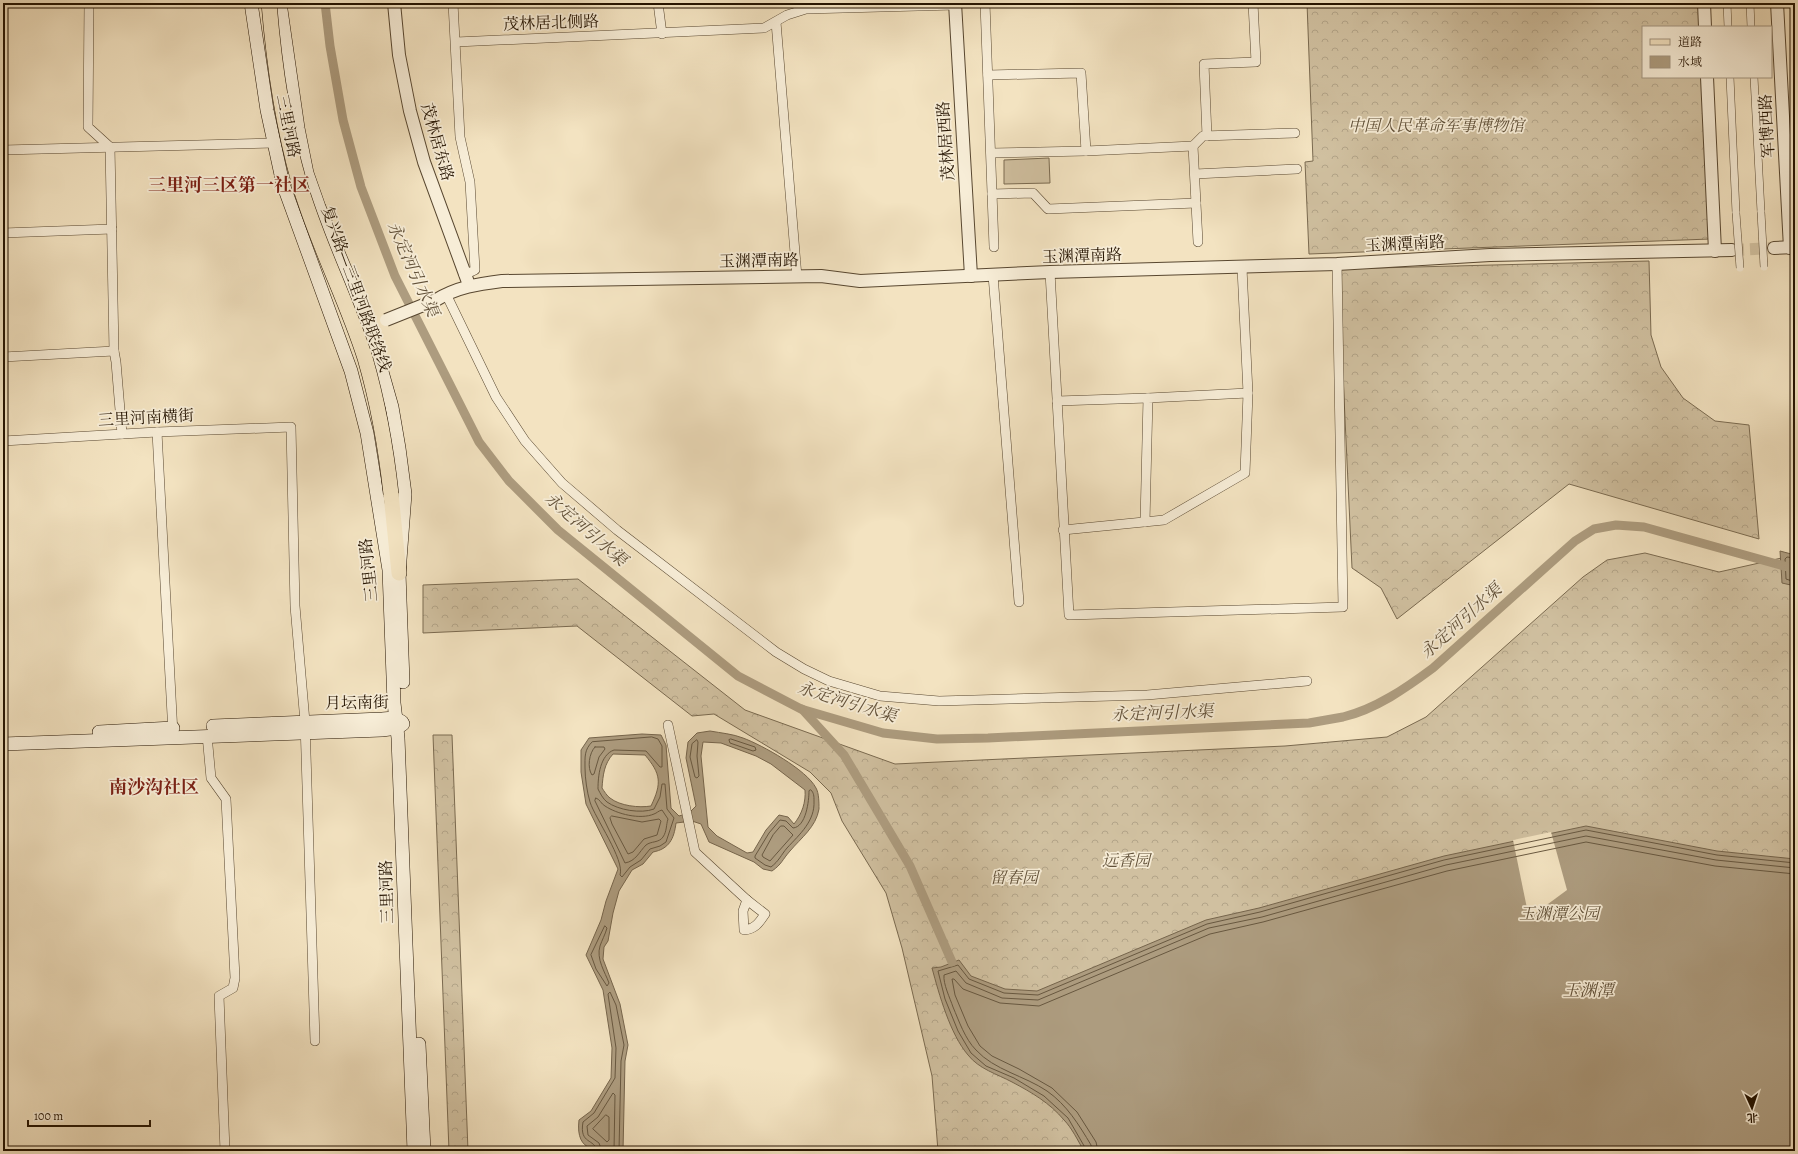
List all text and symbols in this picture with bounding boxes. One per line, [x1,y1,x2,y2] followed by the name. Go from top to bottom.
[503,10,599,36] street label: 茂林居北侧路
[1642,26,1772,78] legend
[1678,34,1702,50] text: 道路
[1678,54,1702,70] text: 水域
[271,92,305,160] street label: 三里河路
[1754,93,1780,159] street label: 军博西路
[932,100,960,182] street label: 茂林居西路
[415,101,459,183] street label: 茂林居东路
[1348,115,1527,137] park label: 中国人民革命军事博物馆
[148,173,310,197] district label: 三里河三区第一社区
[316,203,396,375] street label: 复兴路—三里河路联络线
[382,218,445,322] water label: 永定河引水渠
[1364,231,1446,257] street label: 玉渊潭南路
[1042,244,1122,268] street label: 玉渊潭南路
[719,249,799,273] street label: 玉渊潭南路
[97,405,195,431] street label: 三里河南横街
[540,487,634,572] water label: 永定河引水渠
[355,537,383,603] street label: 三里河路
[1415,577,1508,664] water label: 永定河引水渠
[795,676,901,728] water label: 永定河引水渠
[325,691,389,715] street label: 月坛南街
[1111,700,1215,726] water label: 永定河引水渠
[109,775,199,799] district label: 南沙沟社区
[1102,850,1153,872] park label: 远香园
[375,860,399,924] street label: 三里河路
[990,867,1041,889] park label: 留春园
[1519,903,1602,925] park label: 玉渊潭公园
[1563,979,1616,1002] water label: 玉渊潭
[1732,1088,1772,1128] north arrow
[28,1102,150,1128] scale bar
[34,1108,63,1124] text: 100 m
[1747,1110,1758,1125] text: 北

